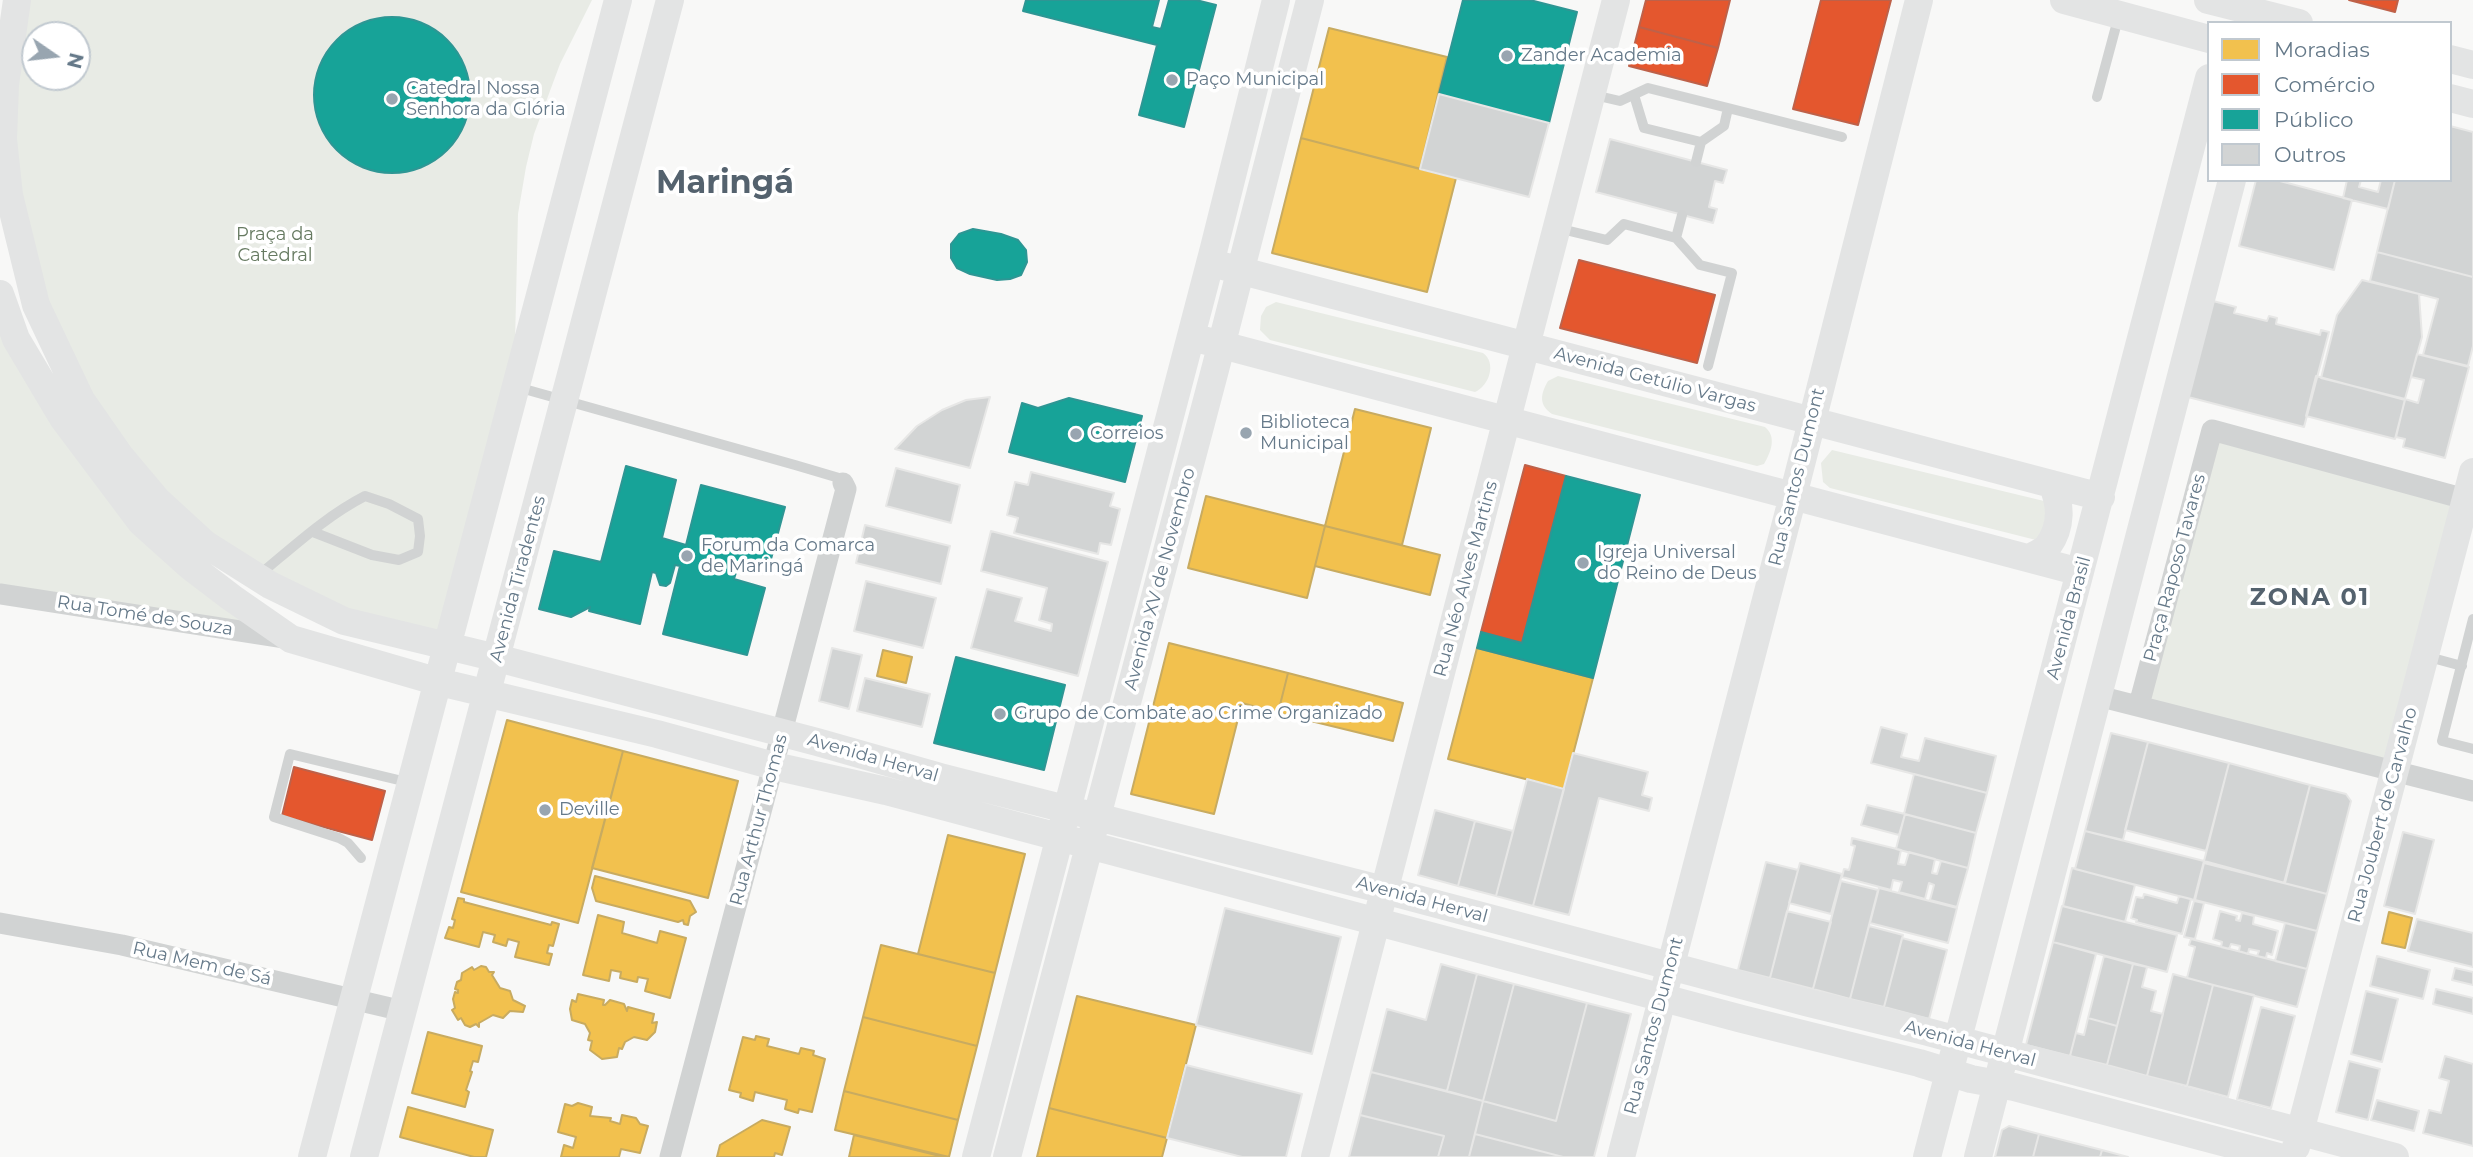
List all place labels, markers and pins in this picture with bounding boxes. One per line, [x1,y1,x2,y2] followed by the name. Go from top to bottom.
[1521,45,1682,67] place label: Zander Academia
[1499,48,1515,64] marker: Zander Academia
[1186,69,1324,91] place label: Paço Municipal
[1164,72,1180,88] marker: Paço Municipal
[406,78,566,120] place label: Catedral Nossa Senhora da Glória
[384,91,400,107] marker: Catedral Nossa Senhora da Glória
[1260,412,1350,454] place label: Biblioteca Municipal
[1090,423,1163,445] place label: Correios
[1238,425,1254,441] marker: Biblioteca Municipal
[1068,426,1084,442] marker: Correios
[701,535,875,578] place label: Forum da Comarca de Maringá
[1597,542,1757,584] place label: Igreja Universal do Reino de Deus
[679,548,695,564] marker: Forum da Comarca de Maringá
[1575,555,1591,571] marker: Igreja Universal do Reino de Deus
[1014,703,1383,725] place label: Grupo de Combate ao Crime Organizado
[992,706,1008,722] marker: Grupo de Combate ao Crime Organizado
[559,799,620,821] place label: Deville
[537,802,553,818] marker: Deville

